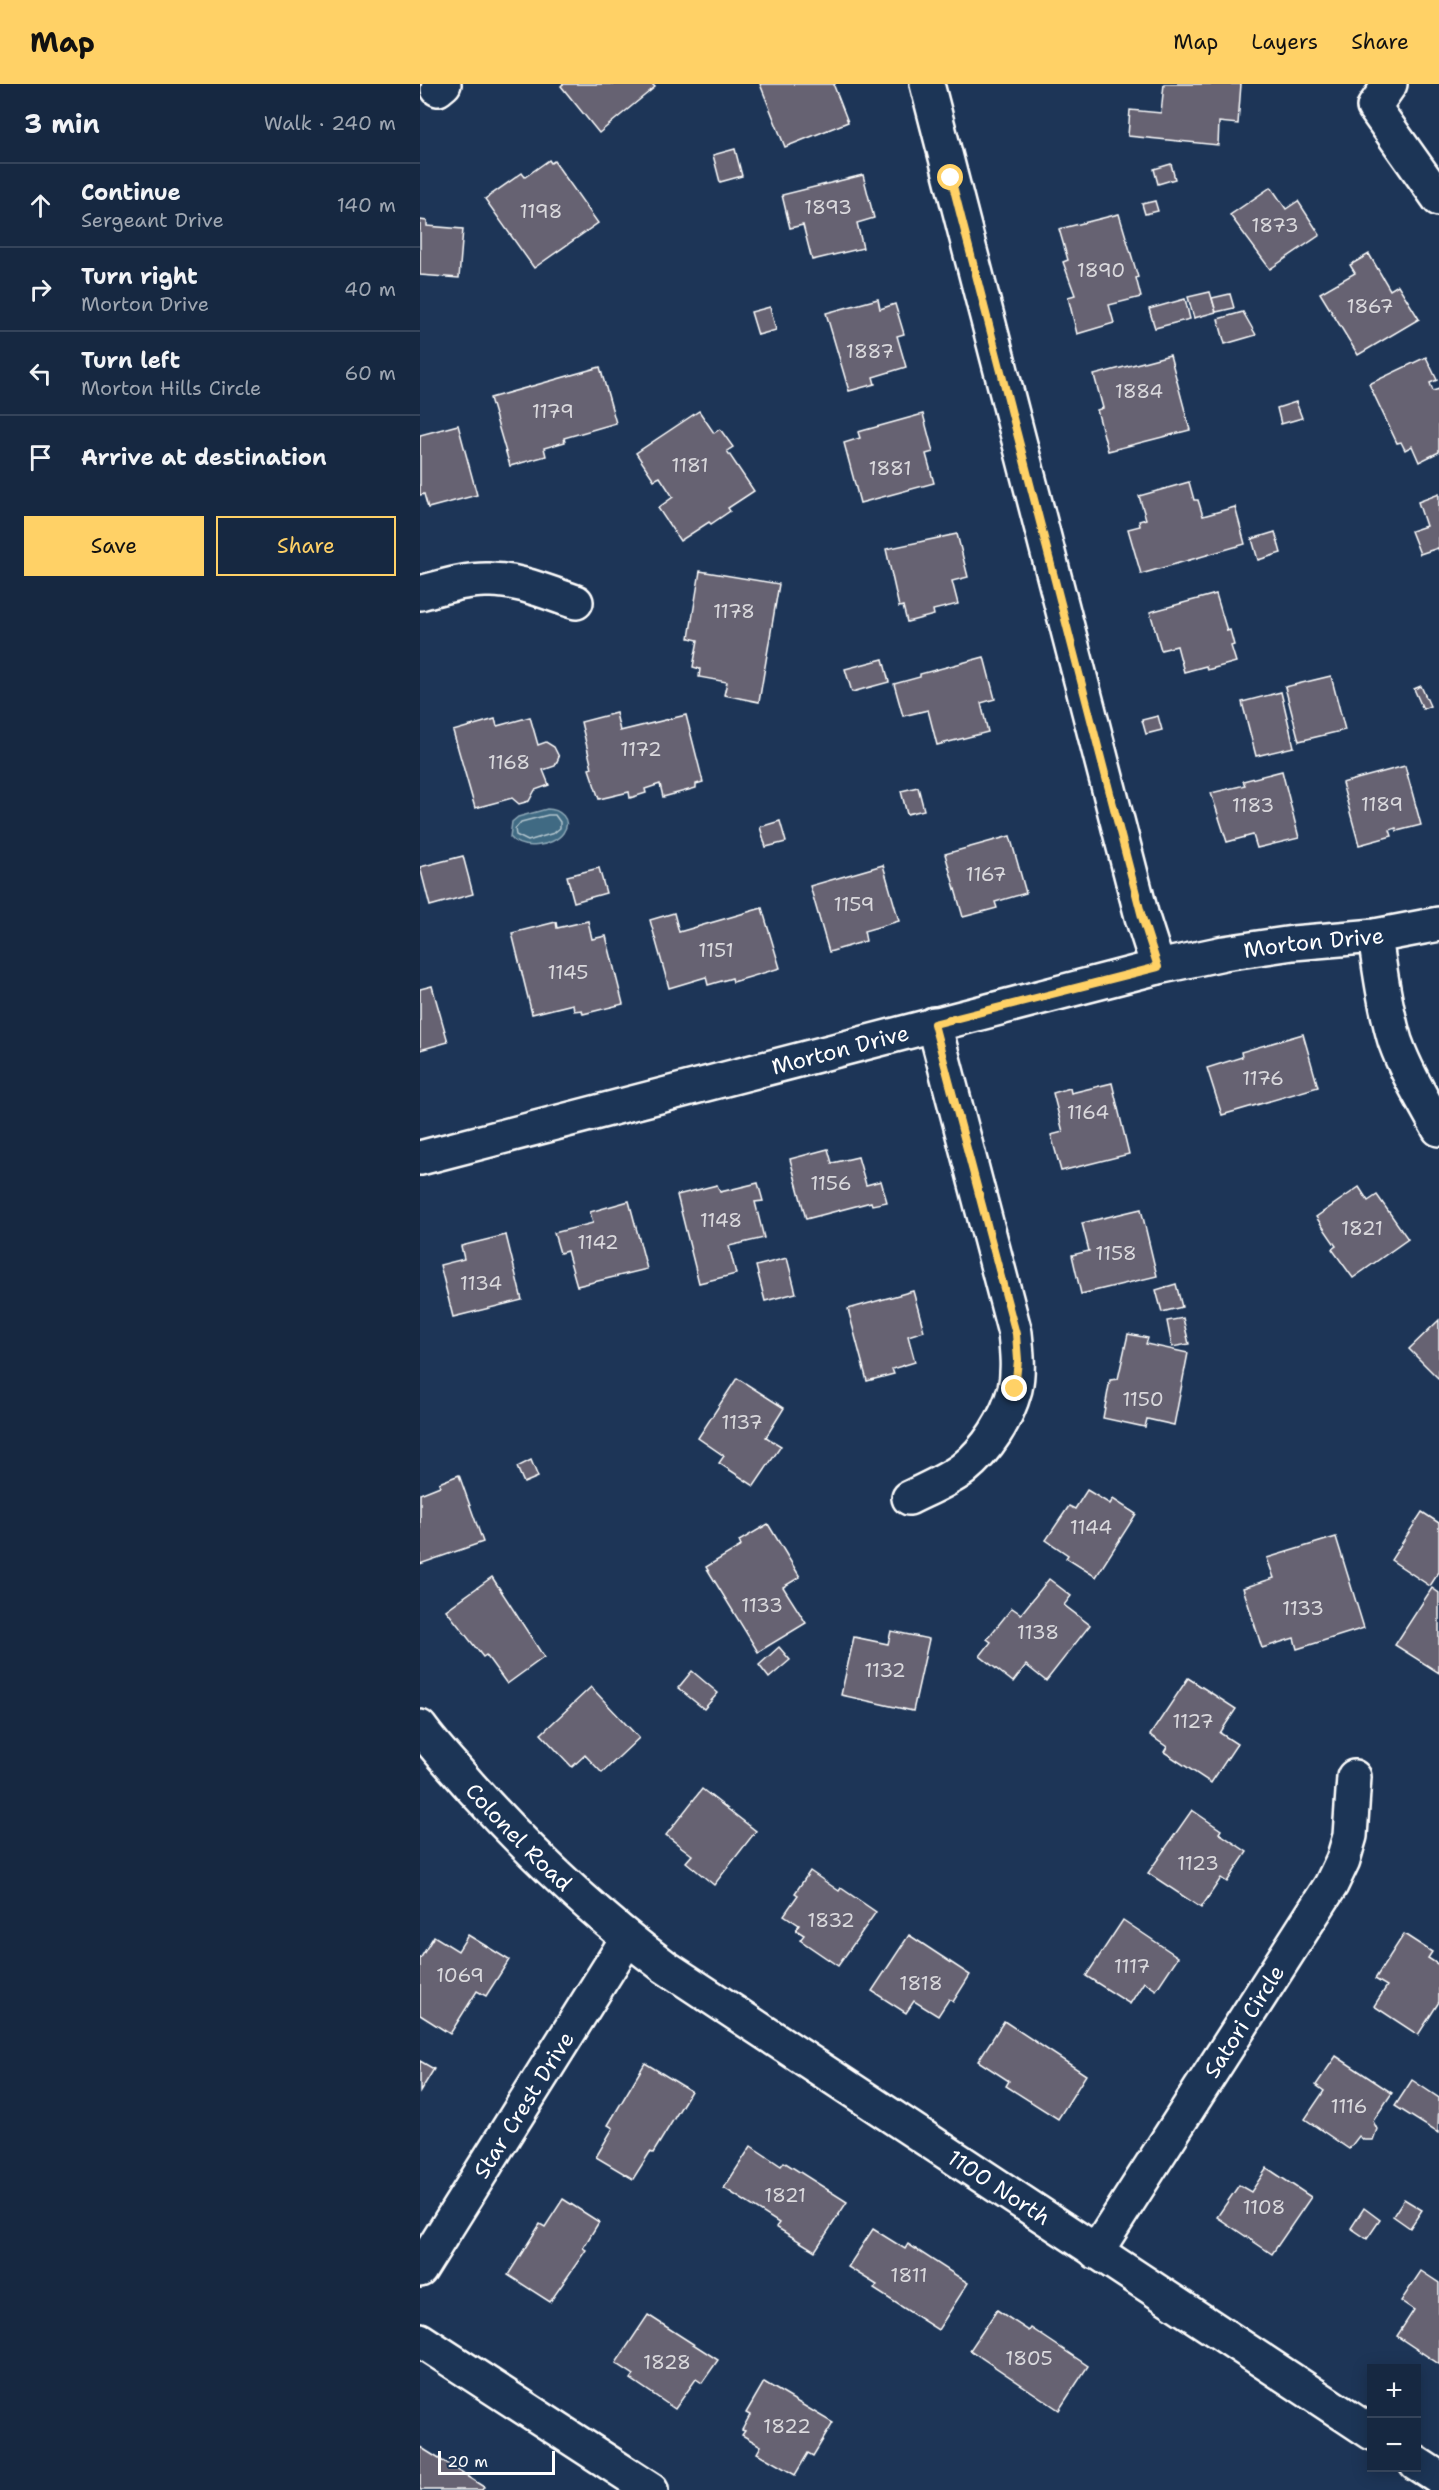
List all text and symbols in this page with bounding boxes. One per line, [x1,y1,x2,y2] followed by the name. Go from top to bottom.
[30,23,95,61] text: Map
[1173,28,1218,56] text: Map
[1251,28,1318,56] text: Layers
[1351,28,1409,56] text: Share
[24,106,100,141] text: 3 min
[264,110,396,136] text: Walk · 240 m
[937,164,963,190] route start
[81,178,181,207] text: Continue
[24,189,57,222] icon: ahead
[337,192,396,218] text: 140 m
[804,194,852,220] house number: 1893
[520,198,562,224] house number: 1198
[81,207,224,233] text: Sergeant Drive
[1251,212,1299,238] house number: 1873
[1077,257,1125,283] house number: 1890
[81,262,198,291] text: Turn right
[24,273,57,306] icon: right
[344,276,396,302] text: 40 m
[81,291,209,317] text: Morton Drive
[1346,293,1394,319] house number: 1867
[846,338,894,364] house number: 1887
[81,346,180,375] text: Turn left
[24,357,57,390] icon: left
[344,360,396,386] text: 60 m
[81,375,261,401] text: Morton Hills Circle
[1115,378,1163,404] house number: 1884
[532,398,574,424] house number: 1179
[24,441,57,474] icon: arrive
[81,443,327,472] text: Arrive at destination
[671,452,709,478] house number: 1181
[868,455,912,481] house number: 1881
[24,516,204,576] button: Save
[216,516,396,576] button: Share
[713,598,755,624] house number: 1178
[620,736,662,762] house number: 1172
[488,749,530,775] house number: 1168
[1361,791,1403,817] house number: 1189
[1232,792,1274,818] house number: 1183
[965,861,1007,887] house number: 1167
[834,891,875,917] house number: 1159
[1242,921,1386,965] street label: Morton Drive
[698,937,734,963] house number: 1151
[548,959,588,985] house number: 1145
[768,1018,912,1081] street label: Morton Drive
[1242,1065,1284,1091] house number: 1176
[1067,1099,1109,1125] house number: 1164
[810,1170,852,1196] house number: 1156
[700,1207,742,1233] house number: 1148
[1341,1215,1383,1241] house number: 1821
[577,1229,619,1255] house number: 1142
[1095,1240,1137,1266] house number: 1158
[460,1270,502,1296] house number: 1134
[1001,1375,1027,1401] route end
[1122,1386,1164,1412] house number: 1150
[721,1409,763,1435] house number: 1137
[1070,1514,1112,1540] house number: 1144
[741,1592,783,1618] house number: 1133
[1282,1595,1324,1621] house number: 1133
[1017,1619,1059,1645] house number: 1138
[864,1657,906,1683] house number: 1132
[1172,1708,1214,1734] house number: 1127
[459,1777,578,1898] street label: Colonel Road
[1177,1850,1219,1876] house number: 1123
[807,1907,855,1933] house number: 1832
[1114,1953,1150,1979] house number: 1117
[1197,1959,1291,2084] street label: Satori Circle
[436,1962,484,1988] house number: 1069
[899,1970,943,1996] house number: 1818
[467,2026,581,2184] street label: Star Crest Drive
[1330,2093,1368,2119] house number: 1116
[942,2143,1056,2232] street label: 1100 North
[764,2182,806,2208] house number: 1821
[1242,2194,1286,2220] house number: 1108
[890,2262,928,2288] house number: 1811
[1005,2345,1053,2371] house number: 1805
[643,2349,691,2375] house number: 1828
[1367,2364,1421,2472] map controls
[1367,2364,1421,2418] button: +
[763,2413,811,2439] house number: 1822
[1367,2418,1421,2472] button: −
[438,2448,555,2476] scale bar
[447,2451,488,2472] text: 20 m

